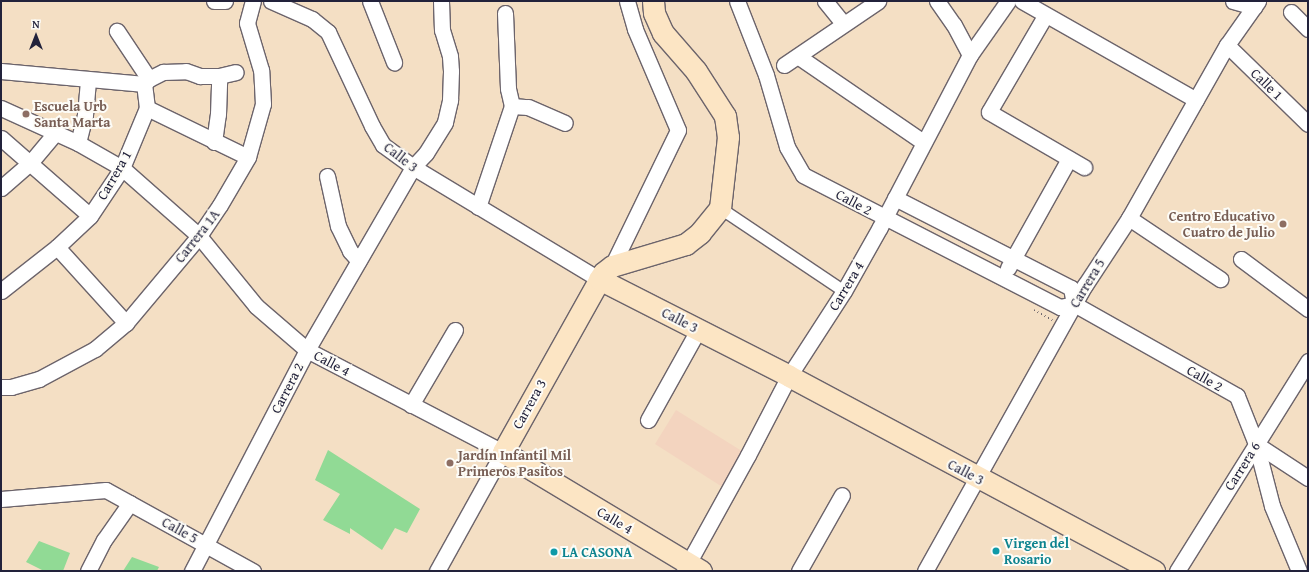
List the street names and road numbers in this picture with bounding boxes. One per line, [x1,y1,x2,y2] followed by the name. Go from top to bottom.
[1247,65,1287,103] street label: Calle 1
[381,139,421,175] street label: Calle 3
[93,147,135,203] street label: Carrera 1
[833,186,875,218] street label: Calle 2
[171,206,223,266] street label: Carrera 1A
[1066,255,1108,311] street label: Carrera 5
[825,258,867,314] street label: Carrera 4
[659,304,701,336] street label: Calle 3
[311,347,353,379] street label: Calle 4
[267,360,307,416] street label: Carrera 2
[1184,361,1226,395] street label: Calle 2
[509,376,549,432] street label: Carrera 3
[1221,439,1263,493] street label: Carrera 6
[945,456,987,488] street label: Calle 3
[594,503,636,537] street label: Calle 4
[159,513,201,547] street label: Calle 5

